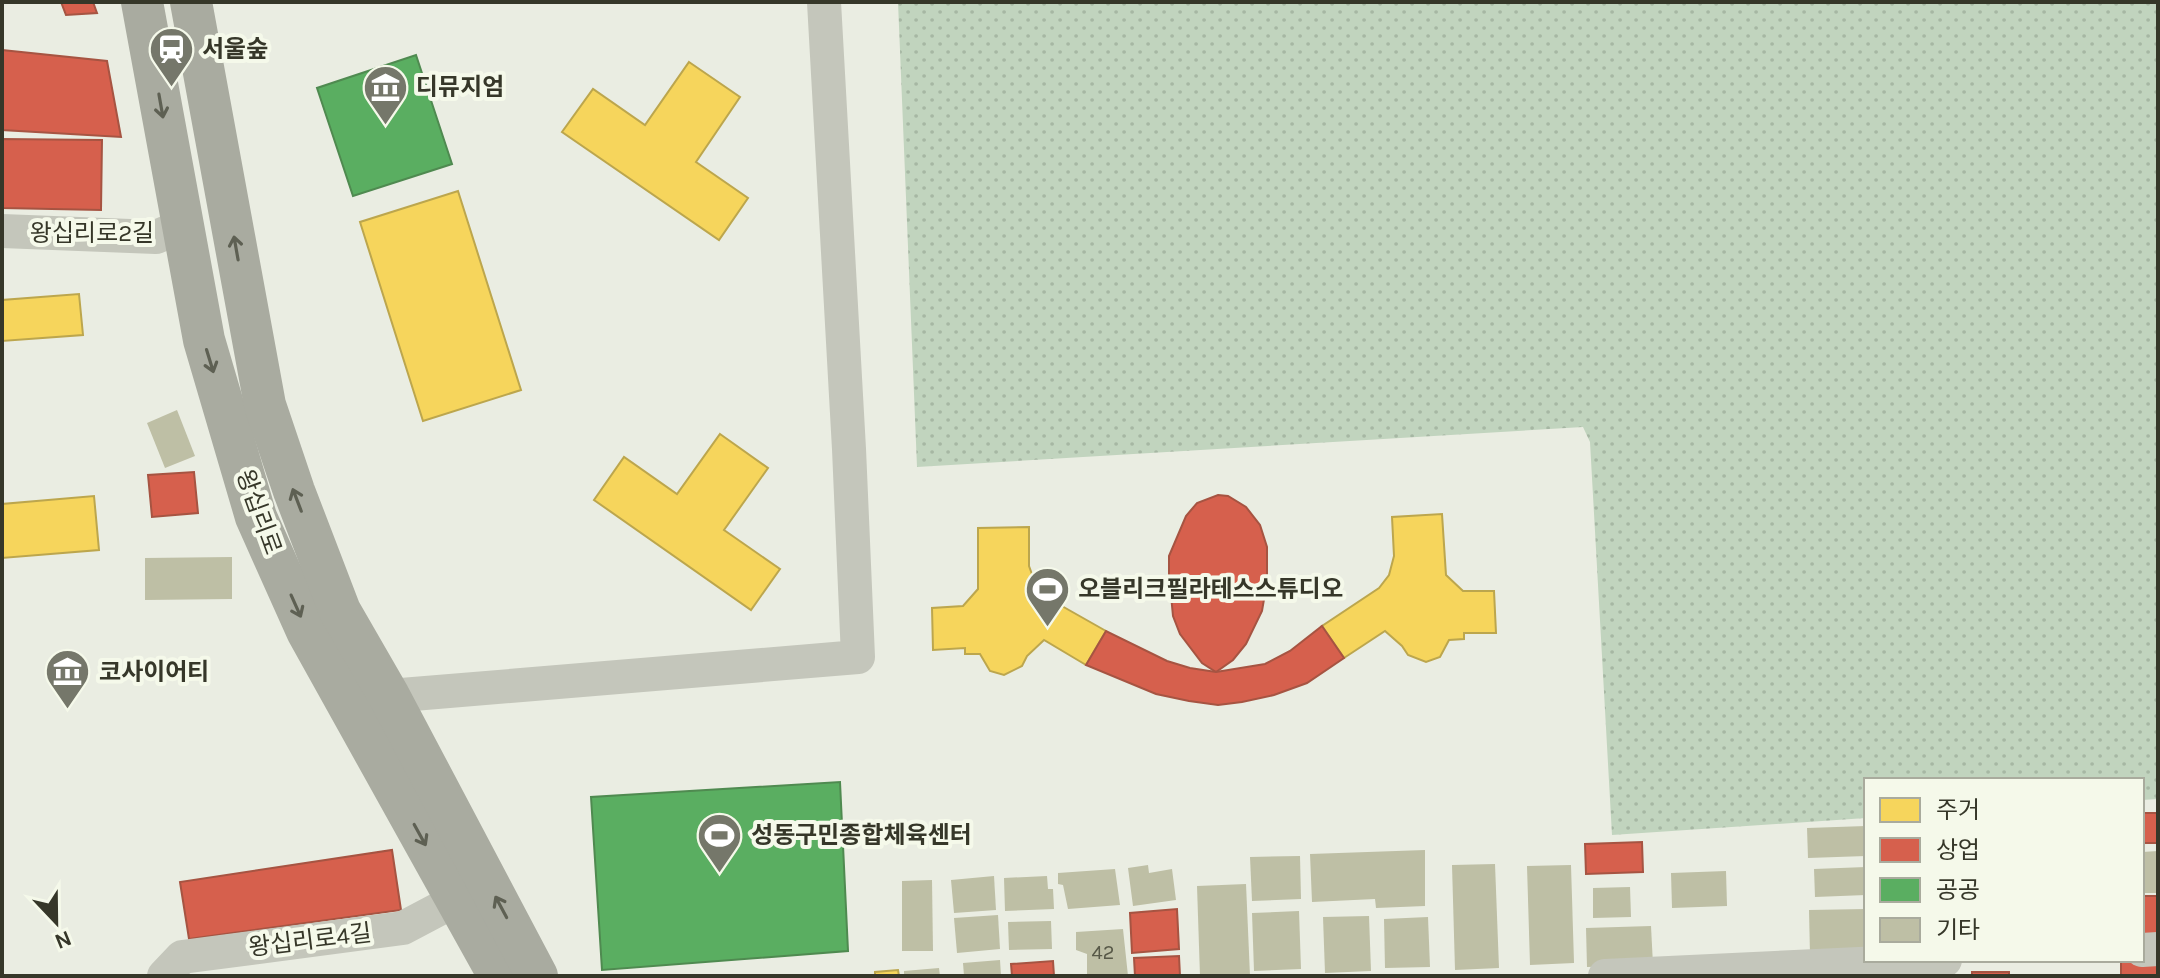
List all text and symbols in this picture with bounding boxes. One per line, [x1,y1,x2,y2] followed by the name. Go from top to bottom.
[147,25,195,88] station icon: 서울숲
[202,35,268,63] place label: 서울숲
[361,63,409,126] museum icon: 디뮤지엄
[416,73,504,101] place label: 디뮤지엄
[155,93,170,118] one-way arrow
[30,219,154,247] street label: 왕십리로2길
[228,236,243,261] one-way arrow
[203,348,218,374] one-way arrow
[231,466,287,558] street label: 왕십리로
[289,488,303,513] one-way arrow
[1023,565,1071,628] sports icon: 오블리크필라테스스튜디오
[1078,575,1343,603] place label: 오블리크필라테스스튜디오
[289,594,304,618] one-way arrow
[44,648,92,711] museum icon: 코사이어티
[99,658,209,686] place label: 코사이어티
[1864,778,2144,962] legend
[1936,796,1980,824] text: 주거
[696,811,744,874] sports icon: 성동구민종합체육센터
[751,821,972,849] place label: 성동구민종합체육센터
[413,822,428,846] one-way arrow
[1936,836,1980,864] text: 상업
[1936,876,1980,904] text: 공공
[16,882,96,962] north arrow
[492,896,508,919] one-way arrow
[1936,916,1980,944] text: 기타
[247,919,373,961] street label: 왕십리로4길
[51,925,75,955] text: N
[1092,941,1114,964] house number: 42

